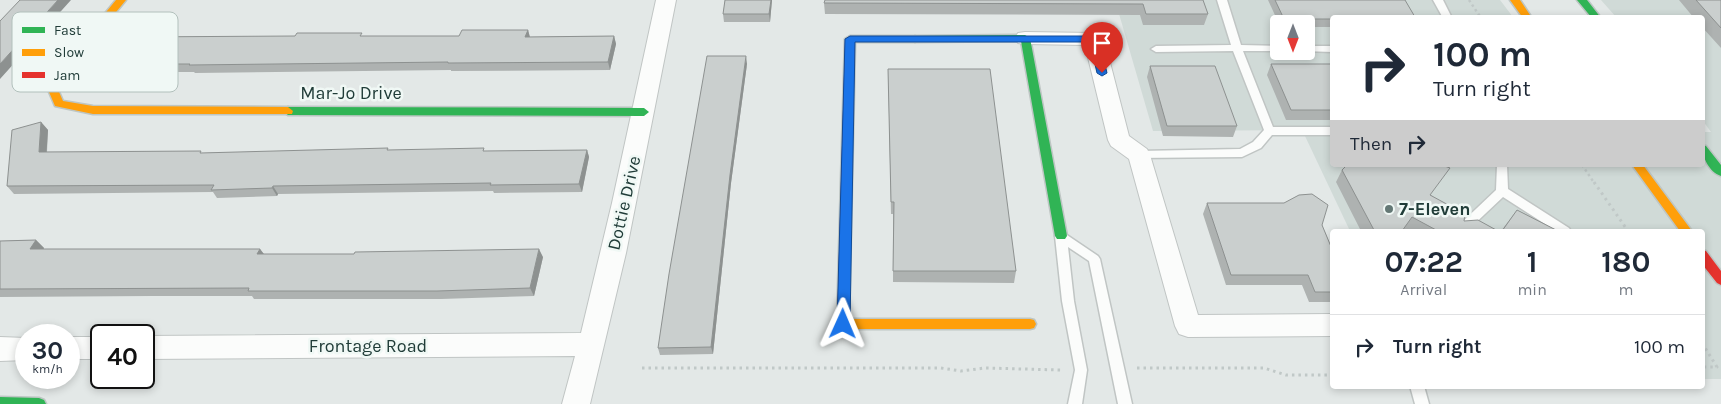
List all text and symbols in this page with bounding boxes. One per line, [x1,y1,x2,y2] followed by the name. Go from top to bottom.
[12,12,178,92] legend
[1270,15,1315,60] north arrow
[1270,15,1315,60] map controls
[54,22,81,39] text: Fast
[1081,22,1123,73] pin
[1088,29,1116,57] icon: arrive
[1433,34,1532,75] text: 100 m
[1350,35,1415,100] icon: right
[54,44,84,61] text: Slow
[54,67,80,84] text: Jam
[1433,76,1531,102] text: Turn right
[300,82,402,104] street label: Mar-Jo Drive
[1402,130,1430,158] icon: right
[1350,133,1392,155] text: Then
[602,154,646,252] street label: Dottie Drive
[1399,198,1470,220] place label: 7-Eleven
[1383,203,1395,215] marker: 7-Eleven
[1385,244,1463,280] text: 07:22
[1527,244,1537,280] text: 1
[1601,244,1650,280] text: 180
[1400,280,1447,299] text: Arrival
[1517,280,1547,299] text: min
[1618,280,1633,299] text: m
[816,297,868,349] position arrow
[90,324,155,389] speed limit sign: 40
[1350,333,1378,361] icon: right
[309,335,427,357] street label: Frontage Road
[32,336,63,365] text: 30
[1393,336,1482,358] text: Turn right
[1634,336,1685,358] text: 100 m
[32,362,63,376] text: km/h

